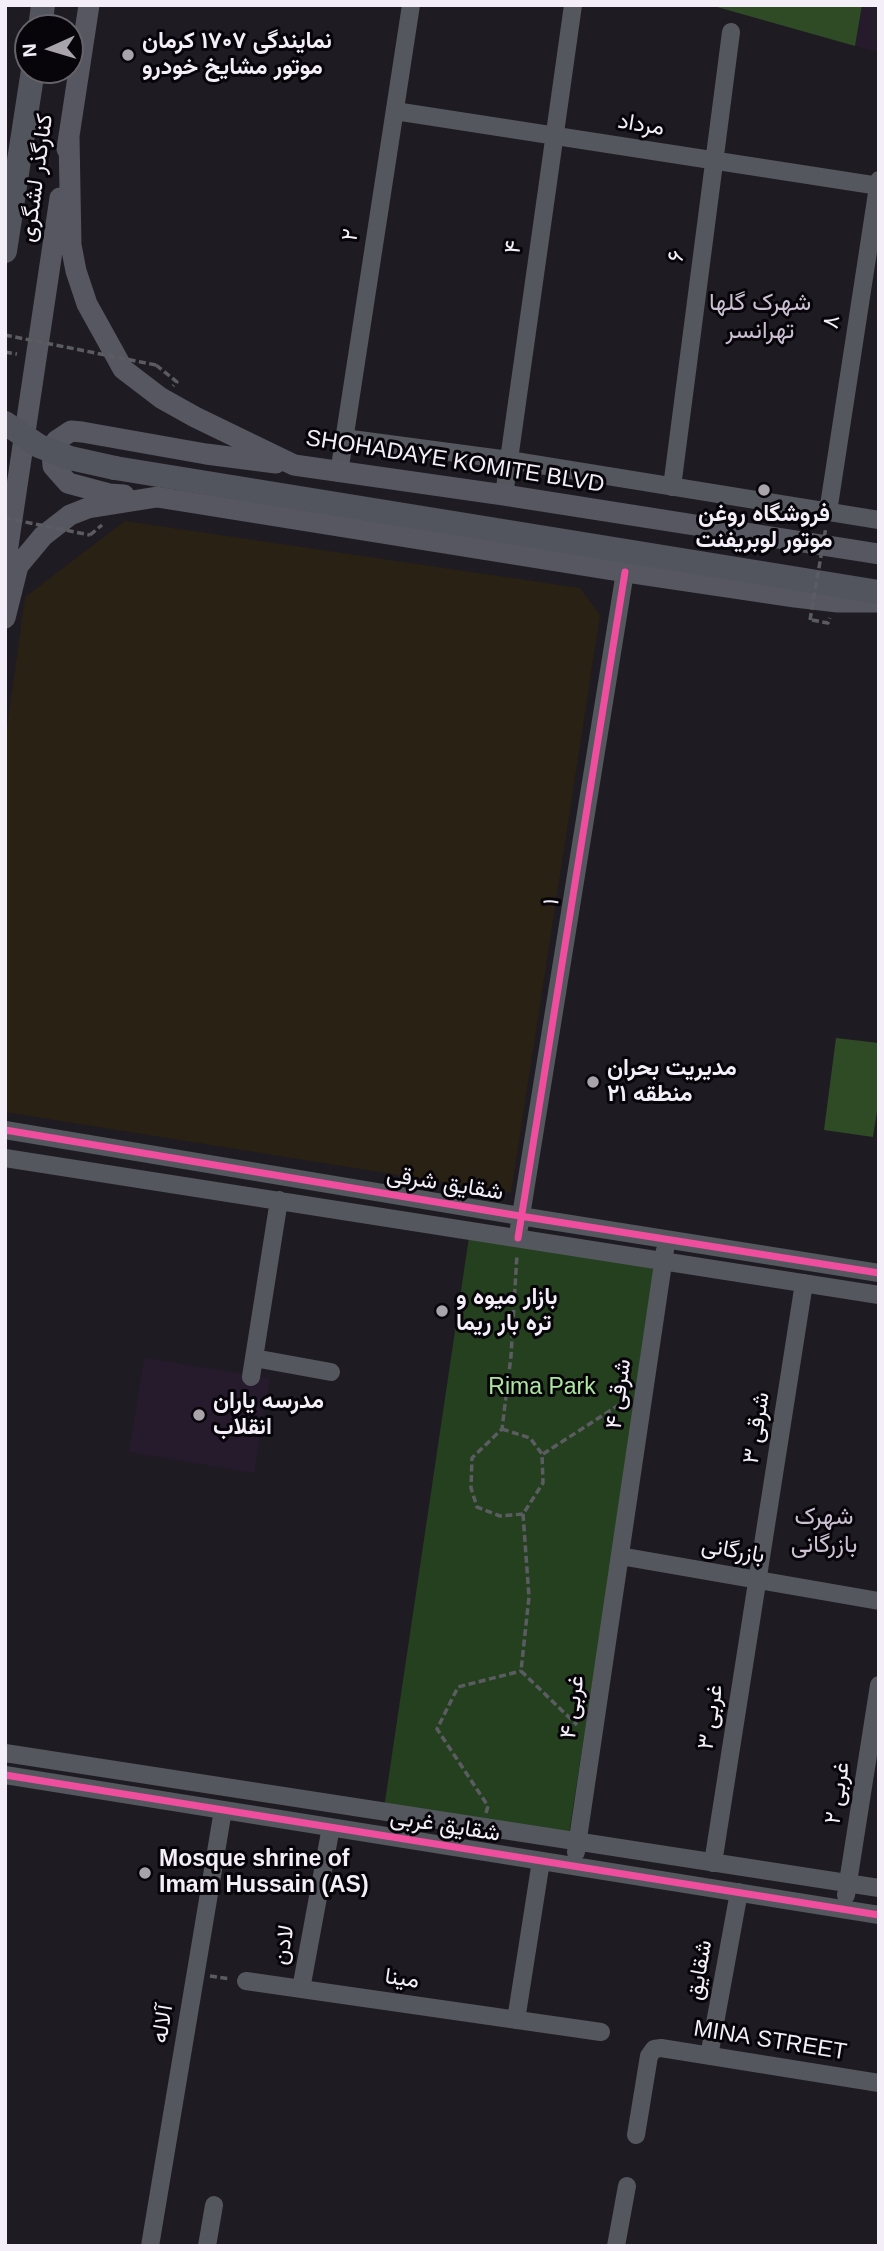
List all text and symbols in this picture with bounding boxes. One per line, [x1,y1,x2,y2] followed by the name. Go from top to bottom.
[14,14,84,84] north arrow
[142,28,332,82] place label: نمایندگی ۱۷۰۷ کرمان موتور مشایخ خودرو
[19,43,41,58] text: N
[120,47,136,63] marker: نمایندگی ۱۷۰۷ کرمان موتور مشایخ خودرو
[616,108,666,142] street label: مرداد
[14,112,60,244] street label: کنارگذر لشگری
[336,227,366,243] street label: ۲
[499,239,529,255] street label: ۴
[663,249,691,263] street label: ۶
[709,289,811,345] district label: شهرک گلها تهرانسر
[817,313,847,331] street label: ۸
[304,425,606,499] street label: SHOHADAYE KOMITE BLVD
[756,482,772,498] marker: فروشگاه روغن موتور لوبریفنت
[696,501,832,555] place label: فروشگاه روغن موتور لوبریفنت
[538,897,566,907] street label: ۱
[607,1055,737,1109] place label: مدیریت بحران منطقه ۲۱
[585,1074,601,1090] marker: مدیریت بحران منطقه ۲۱
[385,1161,505,1207] street label: شقایق شرقی
[456,1284,557,1338] place label: بازار میوه و تره بار ریما
[434,1303,450,1319] marker: بازار میوه و تره بار ریما
[600,1357,638,1431] street label: ۴ شرقی
[488,1374,596,1402] park label: Rima Park
[213,1388,324,1442] place label: مدرسه یاران انقلاب
[738,1390,776,1466] street label: ۳ شرقی
[191,1407,207,1423] marker: مدرسه یاران انقلاب
[791,1503,857,1559] district label: شهرک بازرگانی
[699,1532,767,1570] street label: بازرگانی
[555,1674,591,1740] street label: ۴ غربی
[692,1682,730,1752] street label: ۳ غربی
[819,1760,857,1826] street label: ۲ غربی
[388,1804,502,1848] street label: شقایق غربی
[159,1846,369,1900] place label: Mosque shrine of Imam Hussain (AS)
[137,1865,153,1881] marker: Mosque shrine of Imam Hussain (AS)
[267,1923,301,1967] street label: لادن
[681,1938,719,2002] street label: شقایق
[383,1963,421,1995] street label: مینا
[146,2003,180,2045] street label: آلاله
[691,2015,849,2067] street label: MINA STREET

